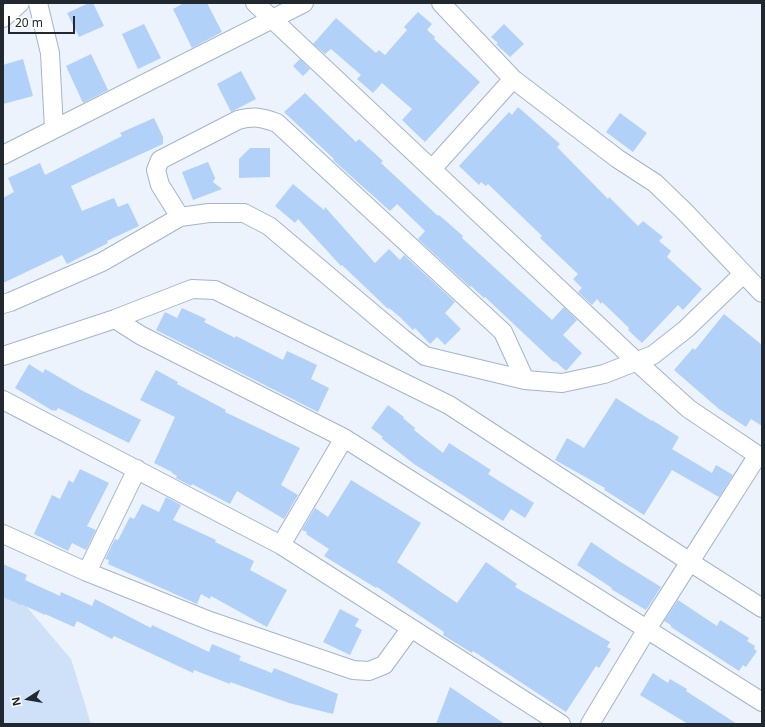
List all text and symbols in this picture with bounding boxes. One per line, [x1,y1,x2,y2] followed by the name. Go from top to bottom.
[10,8,77,34] scale bar
[15,14,43,31] text: 20 m
[8,679,48,719] north arrow
[8,696,24,708] text: N

